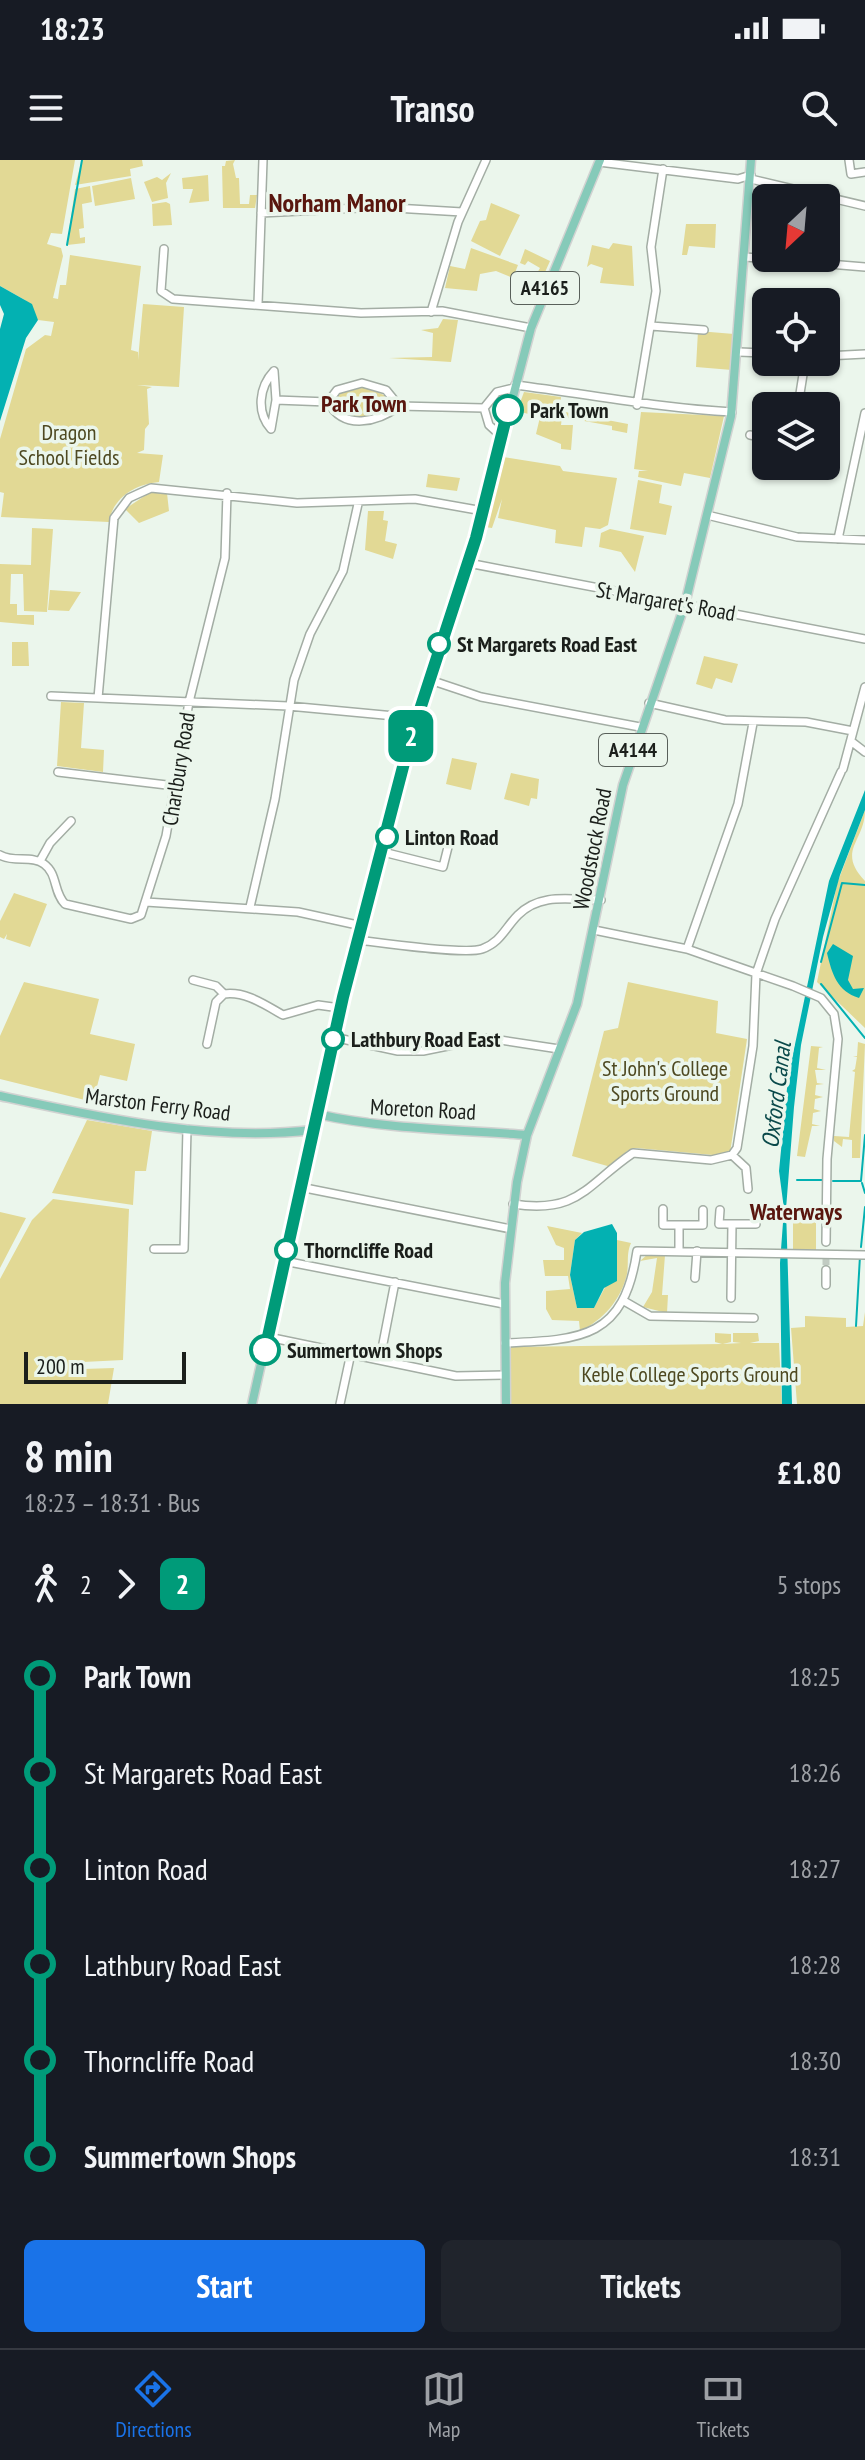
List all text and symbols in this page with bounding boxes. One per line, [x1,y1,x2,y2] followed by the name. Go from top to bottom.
[40,9,105,48] text: 18:23
[390,85,475,132] text: Transo
[24,86,68,130] icon: menu
[797,86,841,130] icon: search
[752,184,840,272] north arrow
[752,184,840,480] map controls
[268,186,406,219] district label: Norham Manor
[511,272,579,304] road number: A4165
[752,288,840,376] button: locate
[321,388,407,419] district label: Park Town
[752,392,840,480] button: layers
[493,395,523,425] marker: Park Town
[530,396,609,424] place label: Park Town
[19,418,119,471] park label: Dragon School Fields
[594,575,738,627] street label: St Margaret's Road
[457,630,638,658] place label: St Margarets Road East
[428,633,450,655] marker: St Margarets Road East
[155,710,201,828] street label: Charlbury Road
[385,710,437,762] line badge: 2
[404,717,418,754] text: 2
[599,734,667,766] road number: A4144
[566,786,618,912] street label: Woodstock Road
[405,823,499,851] place label: Linton Road
[376,826,398,848] marker: Linton Road
[351,1025,501,1053] place label: Lathbury Road East
[322,1028,344,1050] marker: Lathbury Road East
[754,1038,798,1150] water label: Oxford Canal
[602,1054,728,1107] park label: St John's College Sports Ground
[84,1081,232,1127] street label: Marston Ferry Road
[369,1092,477,1126] street label: Moreton Road
[749,1196,842,1227] district label: Waterways
[304,1236,433,1264] place label: Thorncliffe Road
[275,1239,297,1261] marker: Thorncliffe Road
[250,1335,280,1365] marker: Summertown Shops
[287,1336,443,1364] place label: Summertown Shops
[24,1348,186,1384] scale bar
[36,1352,85,1380] text: 200 m
[581,1360,799,1388] park label: Keble College Sports Ground
[24,1427,113,1484] text: 8 min
[777,1453,841,1492] text: £1.80
[24,1486,200,1519] text: 18:23 – 18:31 · Bus
[24,1562,68,1606] icon: walk
[104,1562,148,1606] icon: forward
[176,1565,189,1602] text: 2
[80,1568,92,1601] text: 2
[777,1568,841,1601] text: 5 stops
[84,1657,191,1696] text: Park Town
[789,1660,841,1693] text: 18:25
[84,1753,322,1792] text: St Margarets Road East
[789,1756,841,1789] text: 18:26
[84,1849,208,1888] text: Linton Road
[789,1852,841,1885] text: 18:27
[84,1945,281,1984] text: Lathbury Road East
[789,1948,841,1981] text: 18:28
[84,2041,254,2080] text: Thorncliffe Road
[789,2044,841,2077] text: 18:30
[84,2137,296,2176] text: Summertown Shops
[789,2140,841,2173] text: 18:31
[24,2240,425,2332] button: Start
[441,2240,841,2332] button: Tickets
[115,2367,192,2443] tab: Directions
[422,2367,466,2443] tab: Map
[696,2367,750,2443] tab: Tickets

